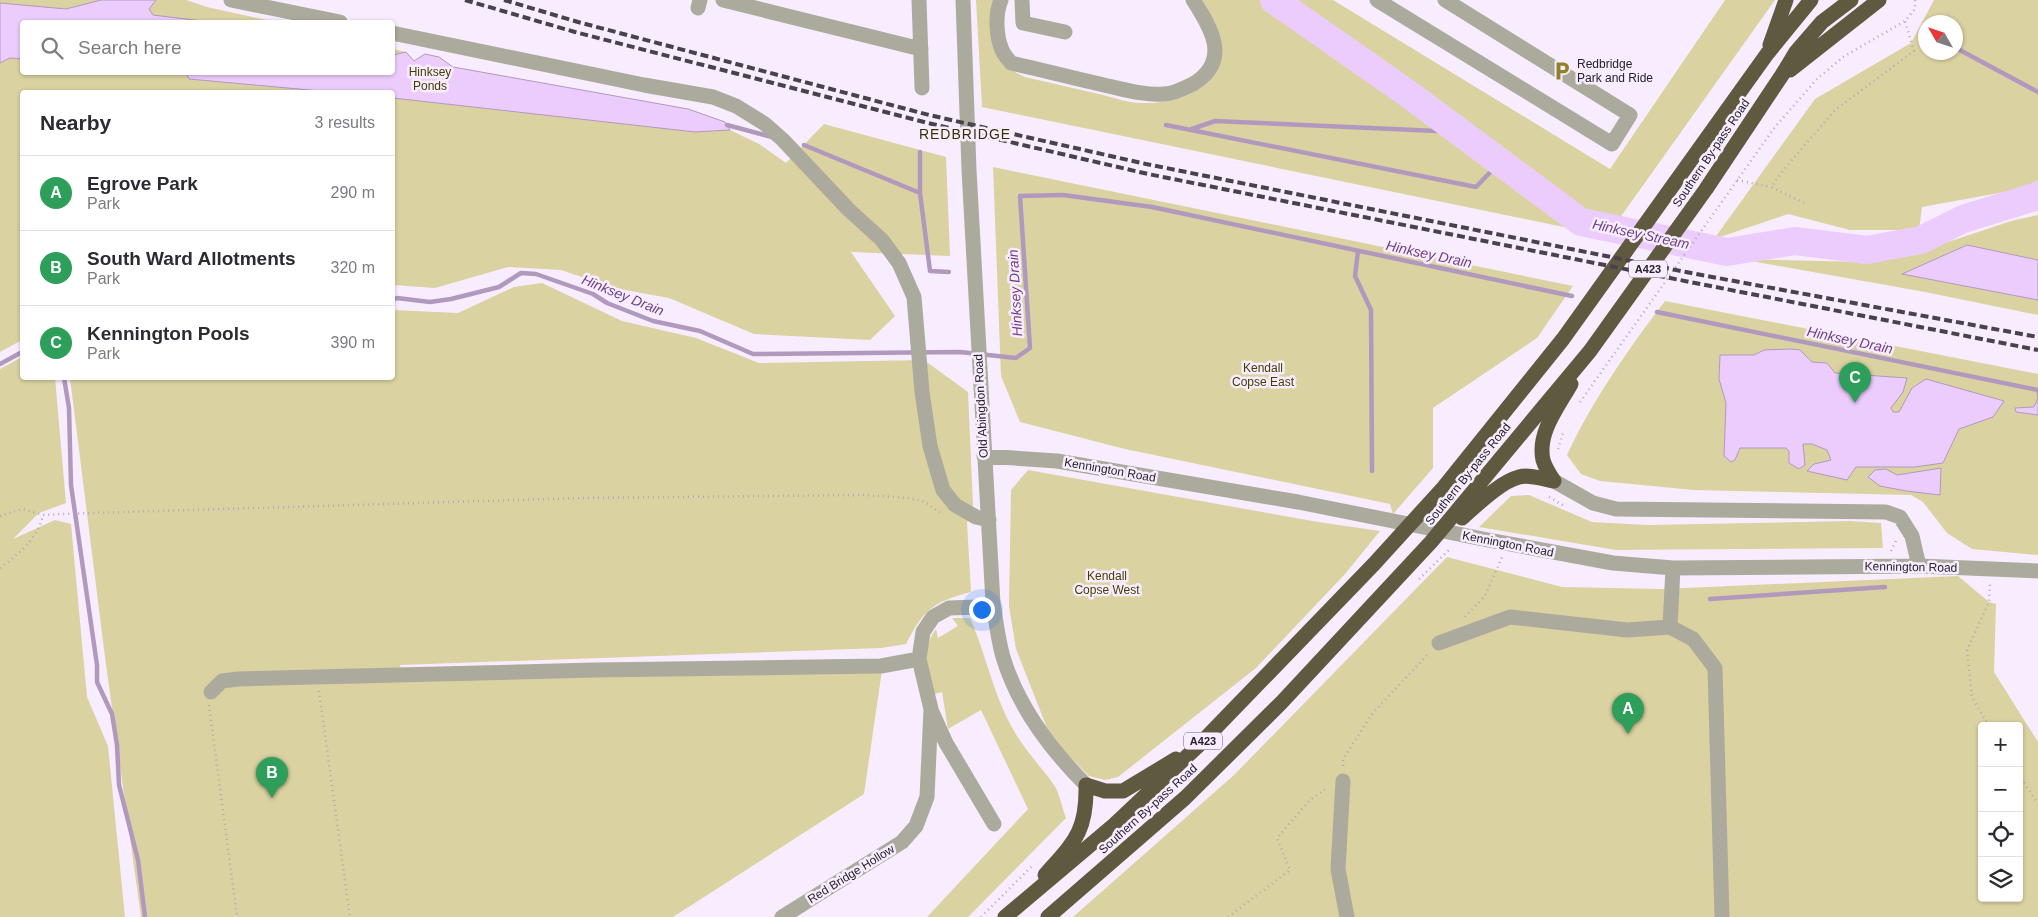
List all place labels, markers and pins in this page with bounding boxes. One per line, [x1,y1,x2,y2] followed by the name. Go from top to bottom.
[1577,57,1653,85] place label: Redbridge Park and Ride
[1551,60,1573,82] parking icon: Redbridge Park and Ride
[1839,362,1871,403] pin: C
[1612,693,1644,734] pin: A
[256,757,288,798] pin: B

